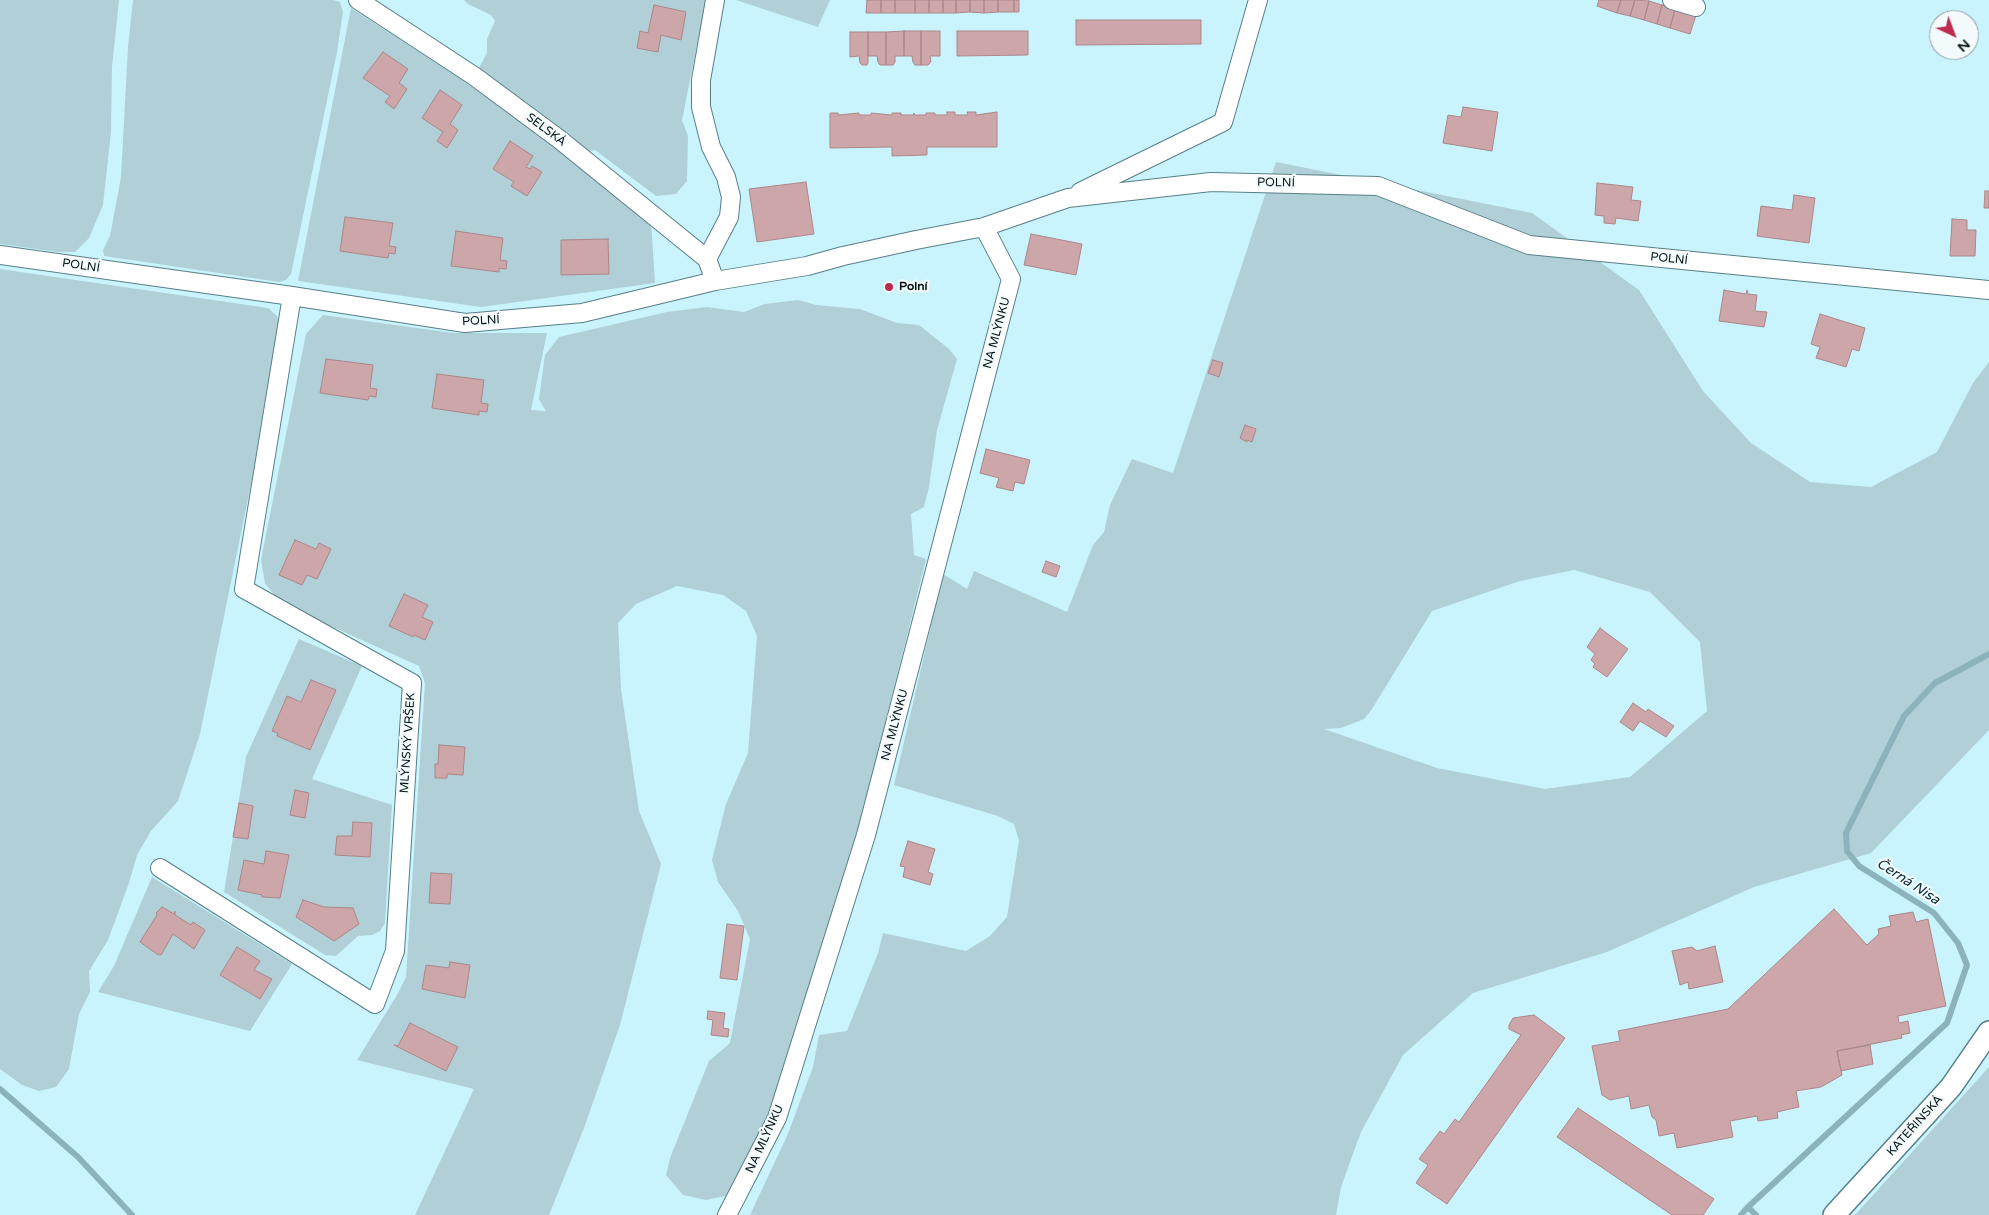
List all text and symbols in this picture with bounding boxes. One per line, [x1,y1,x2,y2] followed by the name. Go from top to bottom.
[1929,10,1979,60] north arrow
[1954,36,1974,56] text: N
[523,110,569,150] street label: SELSKÁ
[1257,175,1295,191] street label: POLNÍ
[1649,250,1689,268] street label: POLNÍ
[61,256,101,276] street label: POLNÍ
[899,280,927,294] place label: Polní
[883,281,895,293] marker: Polní
[981,296,1013,370] street label: NA MLÝNKU
[462,313,500,329] street label: POLNÍ
[879,688,911,762] street label: NA MLÝNKU
[397,692,419,794] street label: MLÝNSKÝ VRŠEK
[1873,855,1943,909] water label: Černá Nisa
[1884,1093,1946,1159] street label: KATEŘINSKÁ
[743,1103,787,1175] street label: NA MLÝNKU

